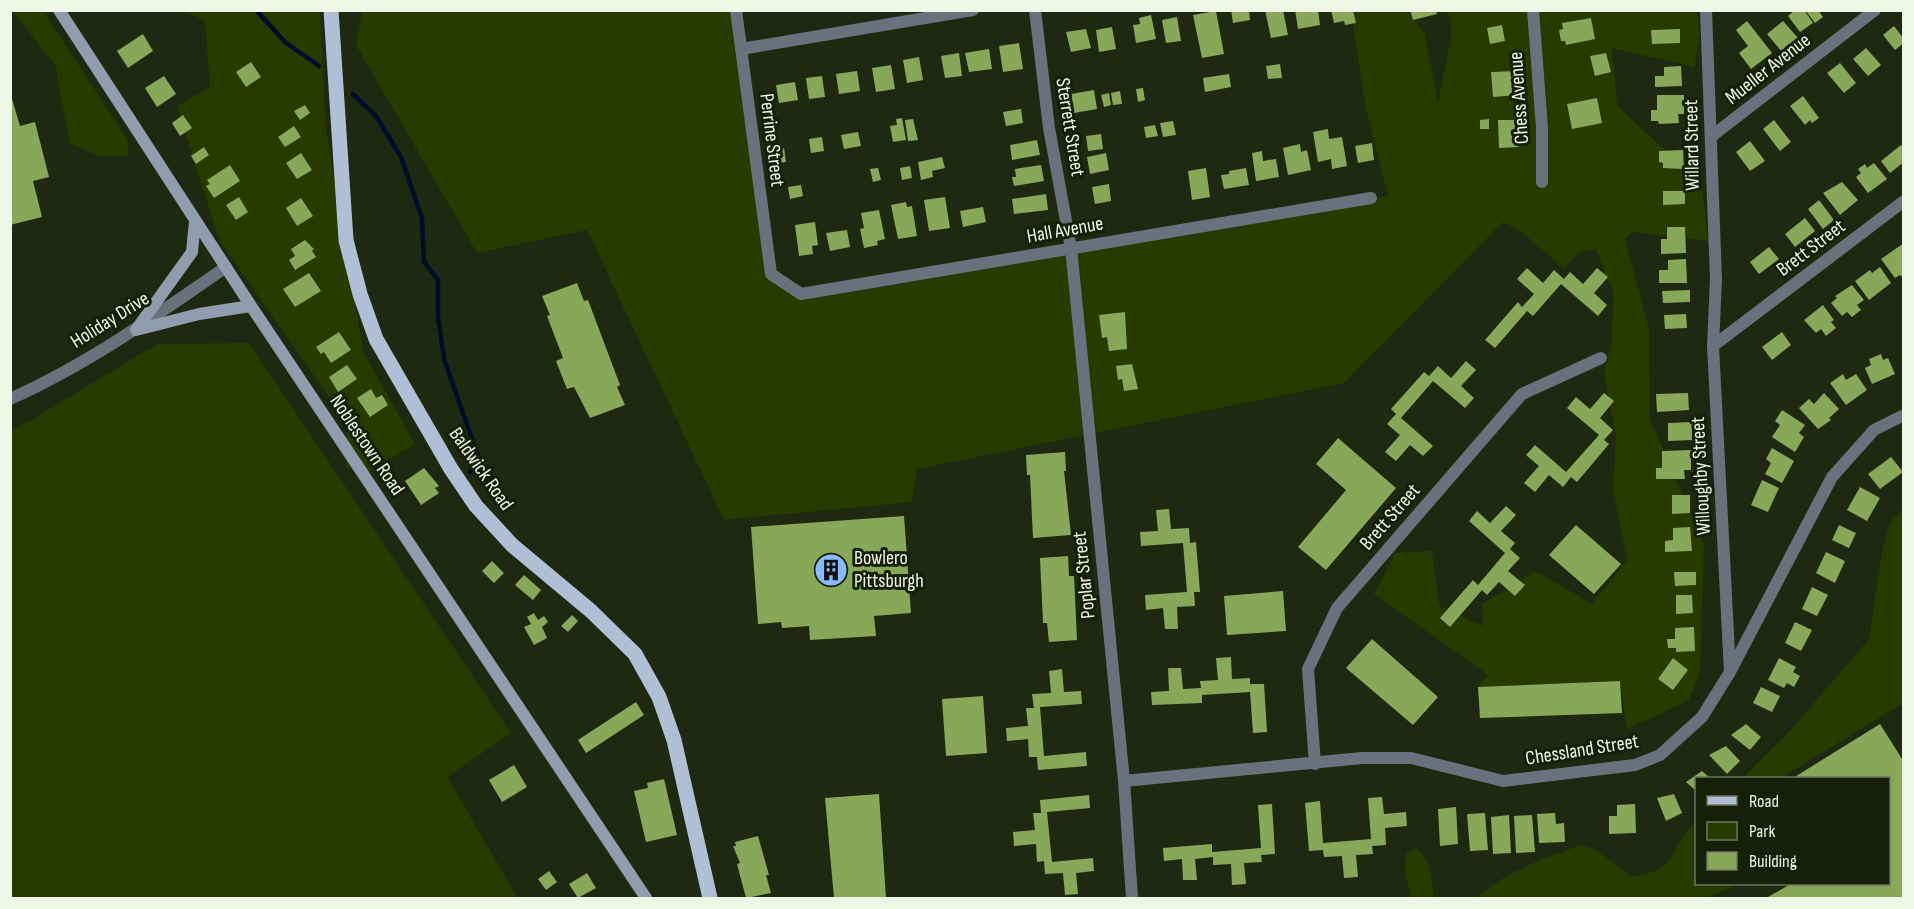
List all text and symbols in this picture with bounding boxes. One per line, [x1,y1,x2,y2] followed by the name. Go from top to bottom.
[1721,28,1815,110] street label: Mueller Avenue
[1504,51,1534,145] street label: Chess Avenue
[1050,76,1090,178] street label: Sterrett Street
[754,92,790,188] street label: Perrine Street
[1679,99,1705,191] street label: Willard Street
[1025,211,1105,249] street label: Hall Avenue
[1772,214,1850,282] street label: Brett Street
[66,286,154,354] street label: Holiday Drive
[325,390,409,500] street label: Noblestown Road
[1686,416,1716,536] street label: Willoughby Street
[444,423,518,515] street label: Baldwick Road
[1355,479,1425,555] street label: Brett Street
[1067,530,1101,620] street label: Poplar Street
[854,546,924,593] place label: Bowlero Pittsburgh
[813,552,849,588] building icon: Bowlero Pittsburgh
[1524,729,1640,771] street label: Chessland Street
[1695,777,1890,885] legend
[1749,791,1779,812] text: Road
[1749,821,1775,842] text: Park
[1749,851,1797,872] text: Building

